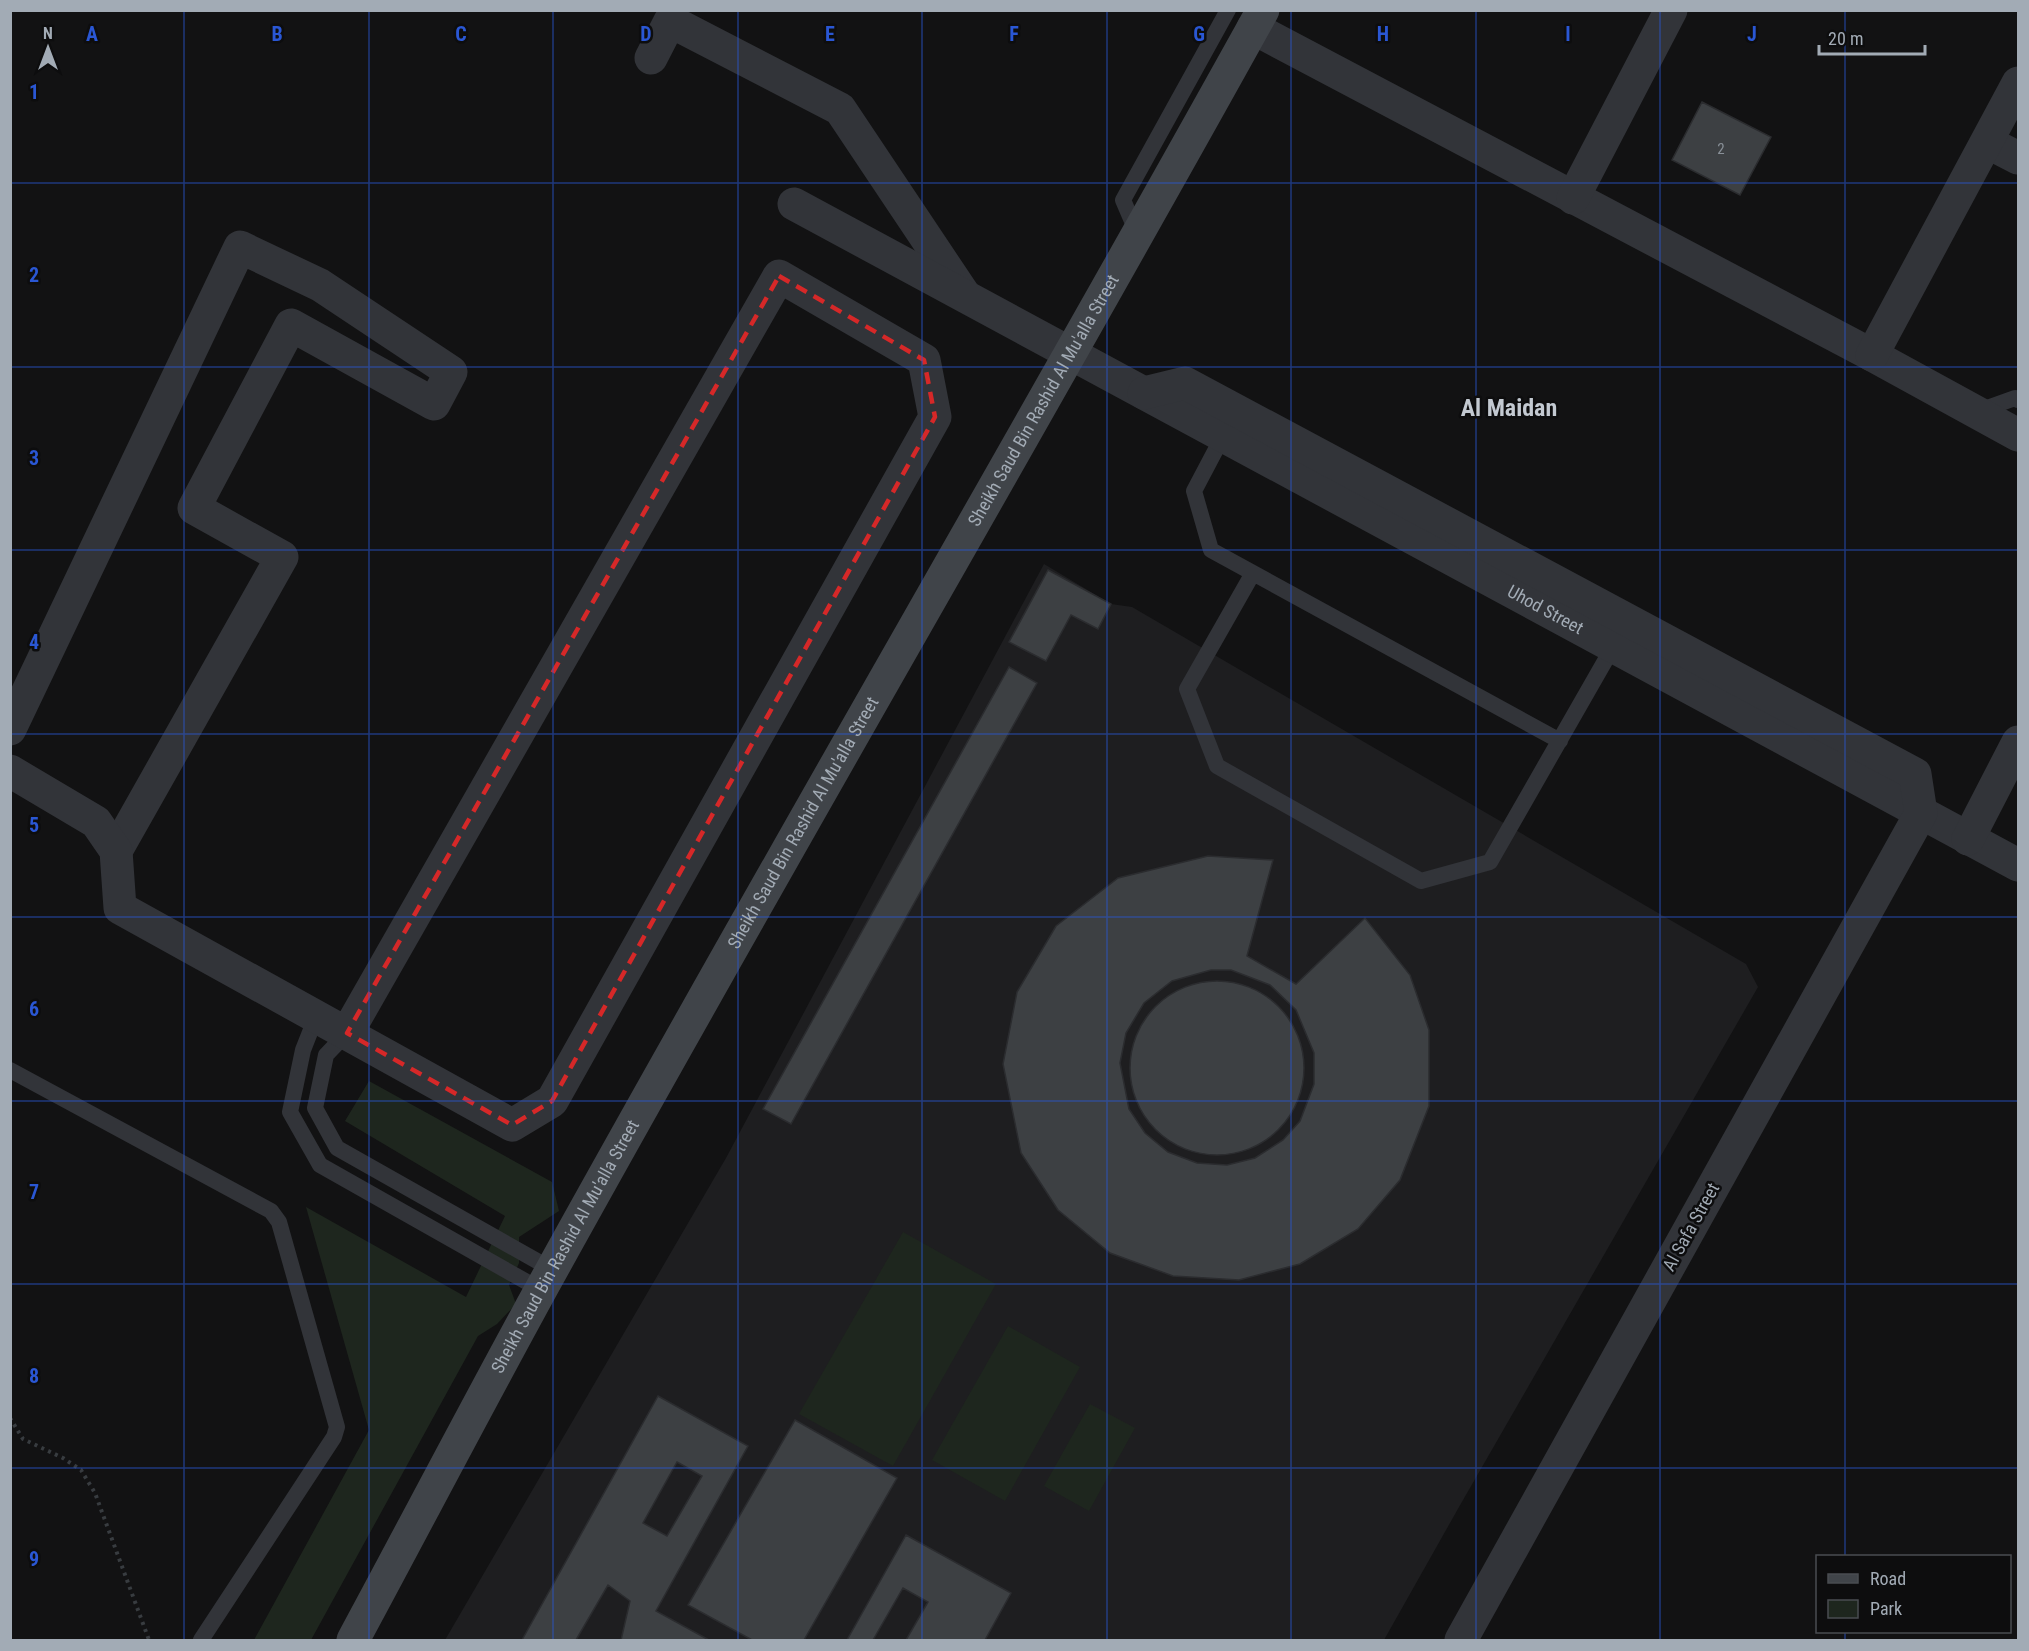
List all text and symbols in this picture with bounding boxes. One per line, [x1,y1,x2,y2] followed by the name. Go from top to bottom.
[18,18,78,78] north arrow
[1819,18,1926,56] scale bar
[86,22,98,46] text: A
[271,22,283,46] text: B
[455,22,467,46] text: C
[640,22,652,46] text: D
[825,22,835,46] text: E
[1009,22,1019,46] text: F
[1193,22,1205,46] text: G
[1377,22,1389,46] text: H
[1565,22,1571,46] text: I
[1747,22,1757,46] text: J
[43,24,53,43] text: N
[1828,28,1863,49] text: 20 m
[29,80,39,104] text: 1
[1717,140,1725,158] house number: 2
[29,263,39,287] text: 2
[963,271,1123,530] street label: Sheikh Saud Bin Rashid Al Mu'alla Street
[1461,394,1557,422] district label: Al Maidan
[29,446,39,470] text: 3
[1504,580,1587,638] street label: Uhod Street
[29,630,39,654] text: 4
[723,693,883,952] street label: Sheikh Saud Bin Rashid Al Mu'alla Street
[29,813,39,837] text: 5
[29,997,39,1021] text: 6
[487,1116,643,1377] street label: Sheikh Saud Bin Rashid Al Mu'alla Street
[1658,1179,1723,1274] street label: Al Safa Street
[29,1180,39,1204] text: 7
[29,1364,39,1388] text: 8
[29,1547,39,1571] text: 9
[1816,1555,2011,1633] legend
[1870,1568,1906,1589] text: Road
[1870,1598,1902,1619] text: Park

